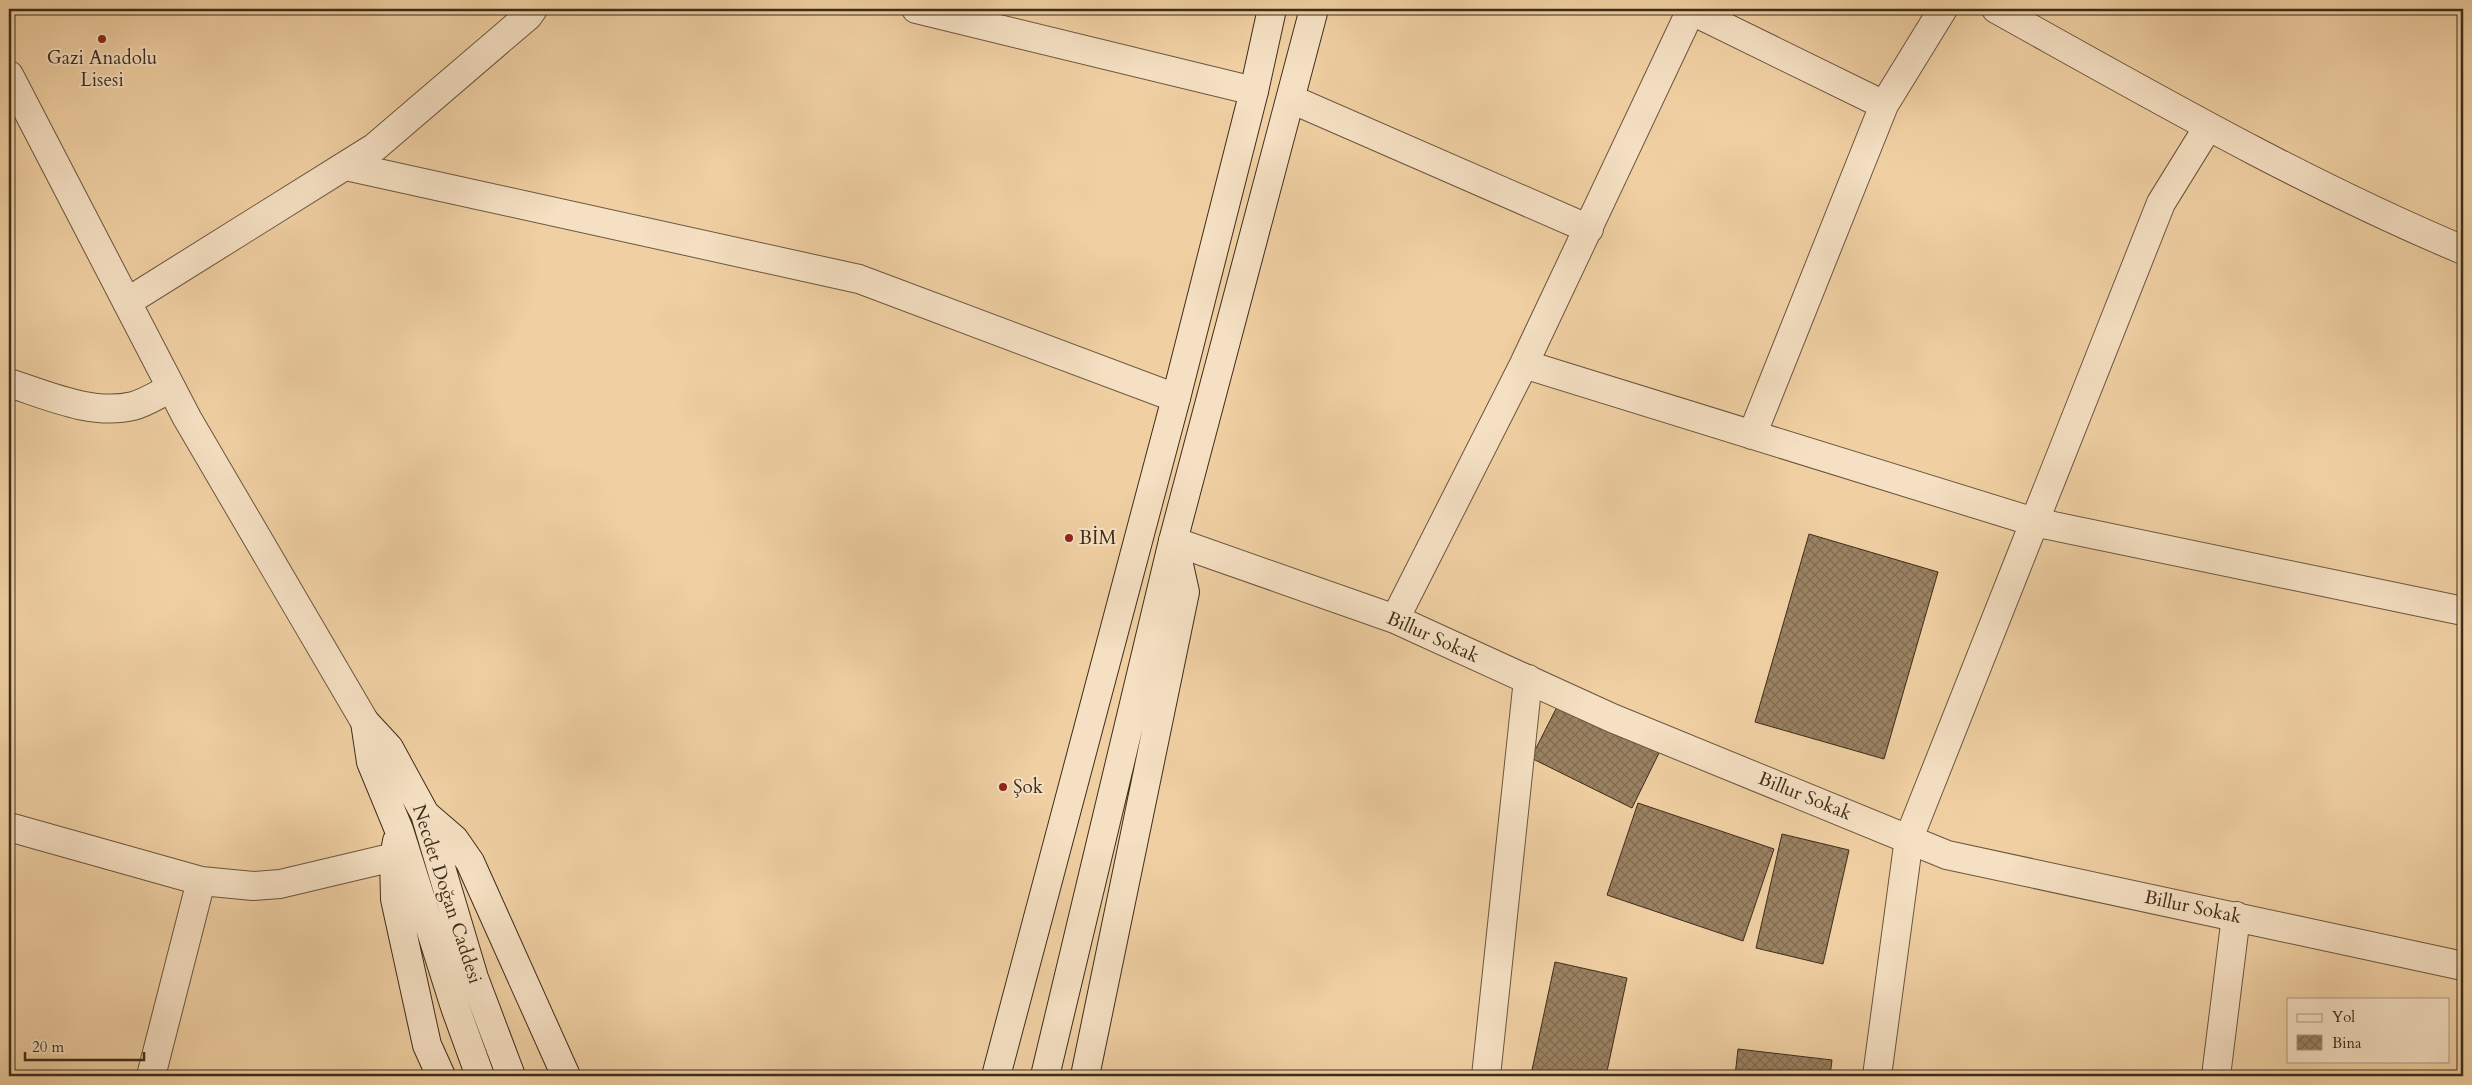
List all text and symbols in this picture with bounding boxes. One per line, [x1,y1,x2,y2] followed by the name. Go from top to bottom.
[96,33,108,45] marker: Gazi Anadolu Lisesi
[47,45,157,93] place label: Gazi Anadolu Lisesi
[1079,525,1116,551] place label: BİM
[1063,532,1075,544] marker: BİM
[1383,605,1484,669] street label: Billur Sokak
[1754,765,1856,827] street label: Billur Sokak
[1013,774,1044,800] place label: Şok
[997,781,1009,793] marker: Şok
[406,801,488,987] street label: Necdet Doğan Caddesi
[2142,884,2245,930] street label: Billur Sokak
[2287,998,2450,1062] legend
[2332,1007,2355,1027] text: Yol
[25,1030,144,1062] scale bar
[2332,1033,2362,1053] text: Bina
[32,1037,64,1057] text: 20 m

